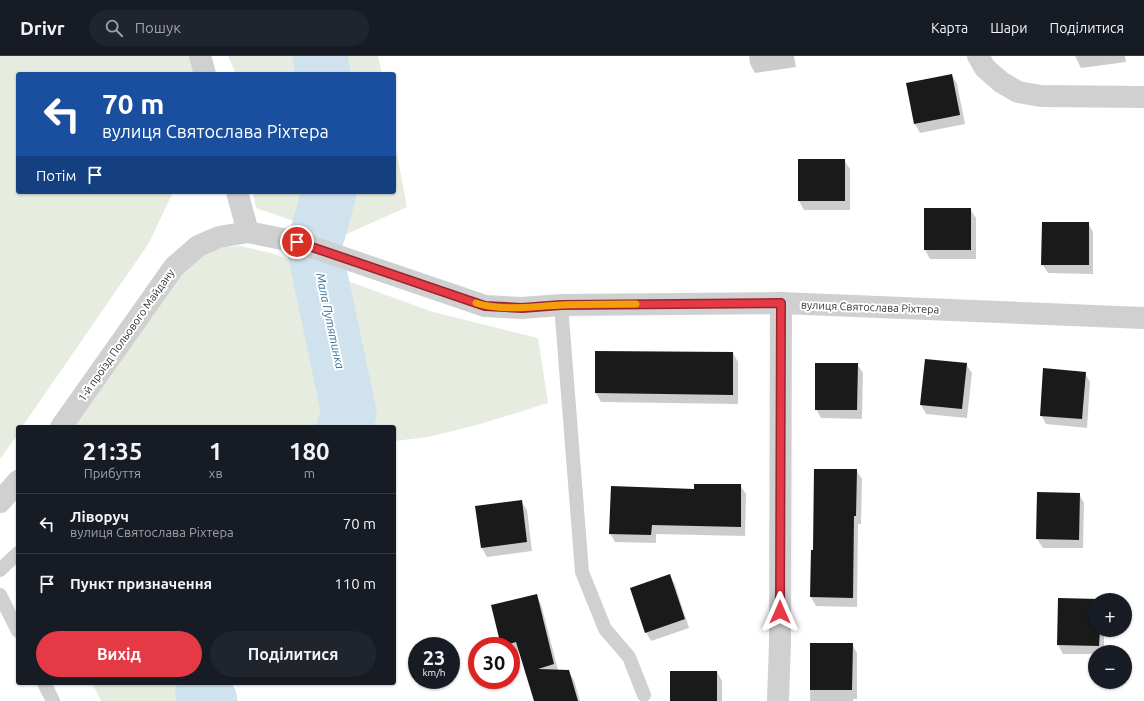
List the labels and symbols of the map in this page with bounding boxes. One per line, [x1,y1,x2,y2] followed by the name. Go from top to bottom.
[280,225,314,259] pin
[76,266,177,403] street label: 1-й проїзд Польового Майдану
[314,272,347,371] water label: Мала Путятинка
[801,299,939,315] street label: вулиця Святослава Ріхтера
[759,591,801,633] position arrow
[468,637,520,689] speed limit sign: 30

